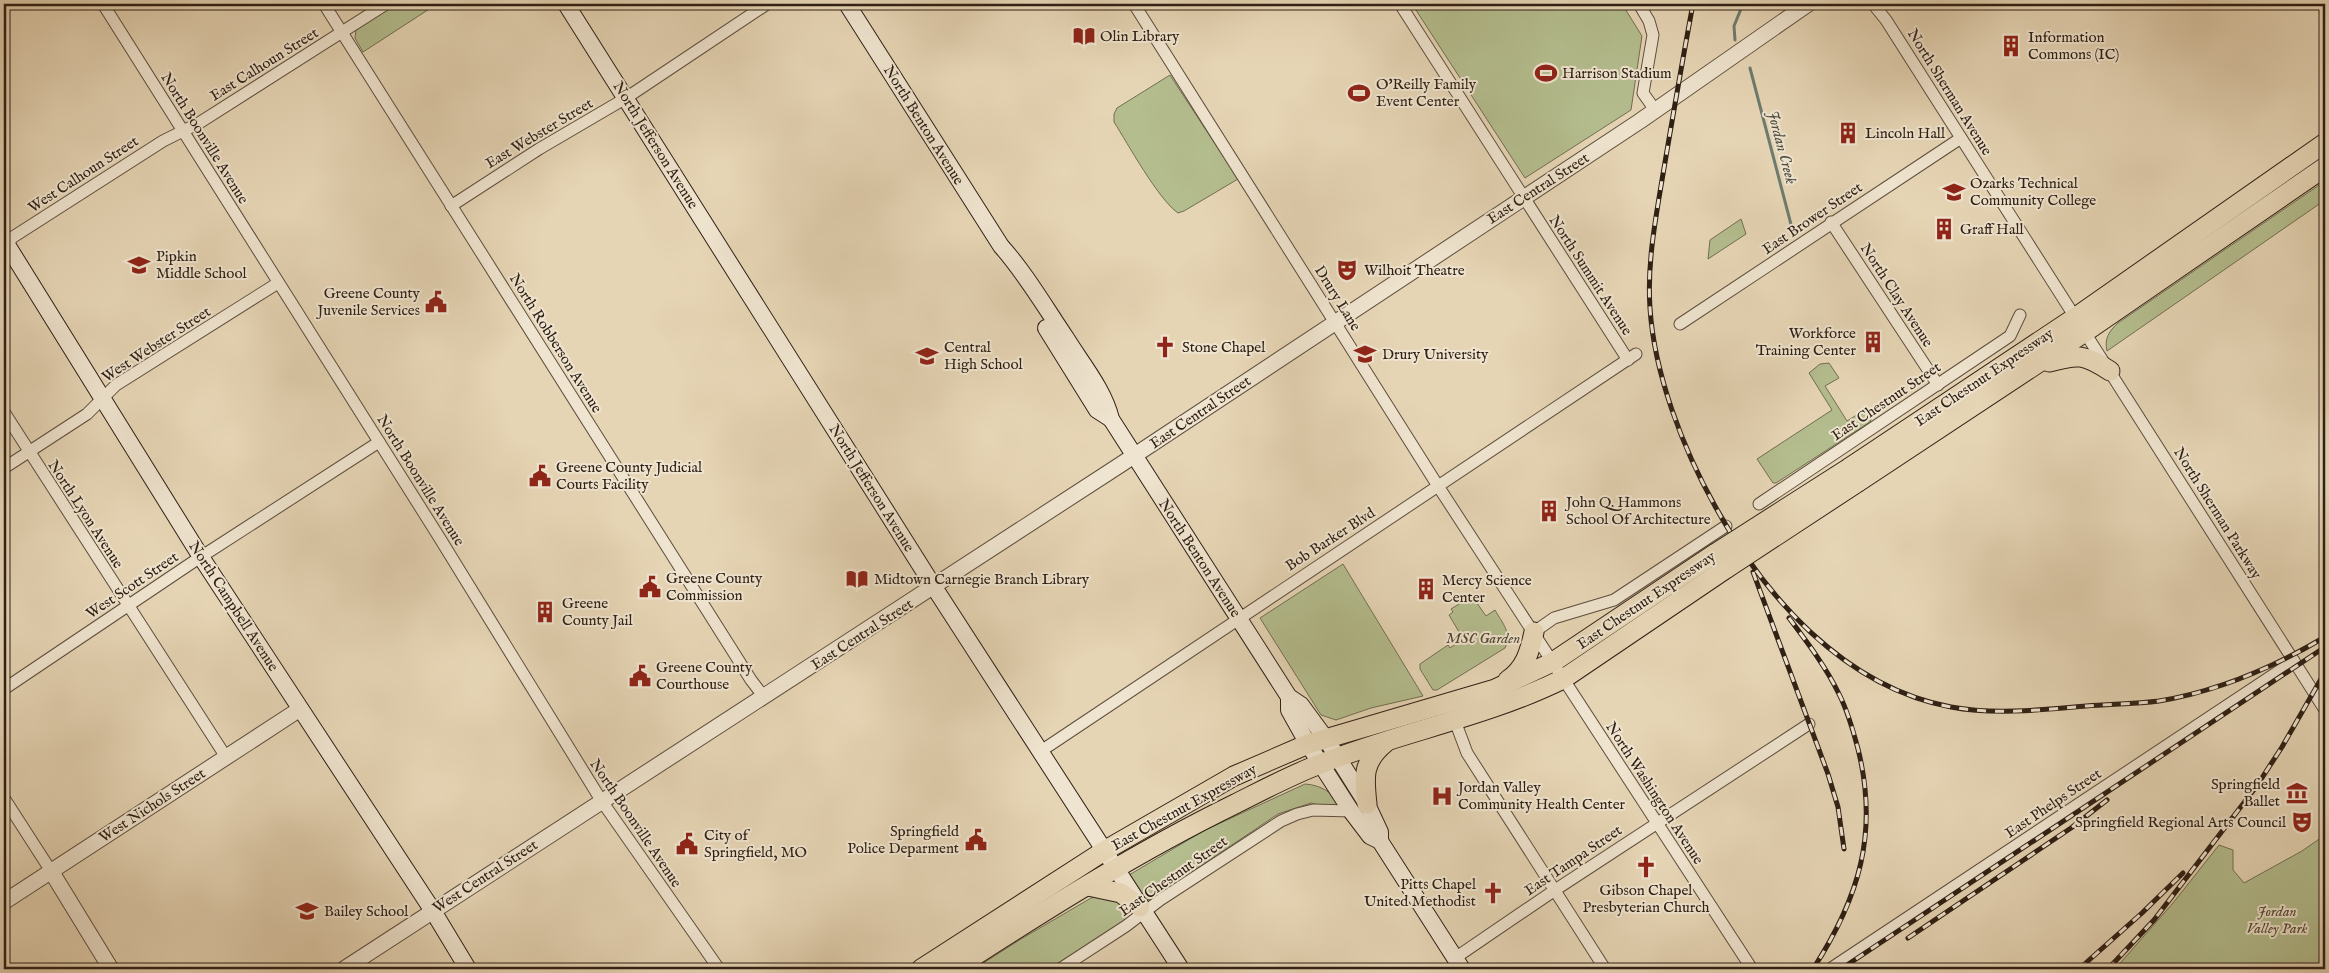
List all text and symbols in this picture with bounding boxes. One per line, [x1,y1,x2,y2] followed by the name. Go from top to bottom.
[207,23,322,105] street label: East Calhoun Street
[1071,23,1097,49] library icon: Olin Library
[1903,25,1996,159] street label: North Sherman Avenue
[1100,27,1180,46] place label: Olin Library
[2028,28,2119,64] place label: Information Commons (IC)
[1998,33,2024,59] building icon: Information Commons (IC)
[1533,60,1559,86] sports icon: Harrison Stadium
[879,62,968,189] street label: North Benton Avenue
[1562,64,1672,83] place label: Harrison Stadium
[156,69,253,208] street label: North Boonville Avenue
[1376,75,1477,111] place label: O'Reilly Family Event Center
[609,78,703,213] street label: North Jefferson Avenue
[1346,80,1372,106] sports icon: O'Reilly Family Event Center
[482,94,597,173] street label: East Webster Street
[1762,109,1801,187] water label: Jordan Creek
[1835,120,1861,146] building icon: Lincoln Hall
[1865,124,1946,143] place label: Lincoln Hall
[25,132,142,217] street label: West Calhoun Street
[1484,148,1593,228] street label: East Central Street
[1970,174,2096,210] place label: Ozarks Technical Community College
[1759,178,1866,259] street label: East Brower Street
[1941,179,1967,205] school or university icon: Ozarks Technical Community College
[1545,212,1637,339] street label: North Summit Avenue
[1931,216,1957,242] building icon: Graff Hall
[1960,220,2025,239] place label: Graff Hall
[1856,240,1937,351] street label: North Clay Avenue
[156,247,247,283] place label: Pipkin Middle School
[126,252,152,278] school or university icon: Pipkin Middle School
[1334,257,1360,283] theatre icon: Wilhoit Theatre
[1364,261,1465,280] place label: Wilhoit Theatre
[1310,262,1365,335] street label: Drury Lane
[505,270,606,417] street label: North Robberson Avenue
[316,284,421,320] place label: Greene County Juvenile Services
[423,289,449,315] public building icon: Greene County Juvenile Services
[98,302,214,387] street label: West Webster Street
[1756,324,1856,360] place label: Workforce Training Center
[1911,324,2058,431] street label: East Chestnut Expressway
[1860,329,1886,355] building icon: Workforce Training Center
[1152,334,1178,360] church icon: Stone Chapel
[944,338,1023,374] place label: Central High School
[1182,338,1266,357] place label: Stone Chapel
[1352,341,1378,367] school or university icon: Drury University
[914,343,940,369] school or university icon: Central High School
[1382,345,1489,364] place label: Drury University
[1828,358,1945,445] street label: East Chestnut Street
[1146,372,1254,453] street label: East Central Street
[372,411,469,550] street label: North Boonville Avenue
[825,421,919,556] street label: North Jefferson Avenue
[2169,444,2266,583] street label: North Sherman Parkway
[44,457,128,572] street label: North Lyon Avenue
[556,458,703,494] place label: Greene County Judicial Courts Facility
[527,463,553,489] public building icon: Greene County Judicial Courts Facility
[1564,493,1711,529] place label: John Q. Hammons School Of Architecture
[1154,495,1245,621] street label: North Benton Avenue
[1536,498,1562,524] building icon: John Q. Hammons School Of Architecture
[1282,503,1380,575] street label: Bob Barker Blvd
[184,537,283,675] street label: North Campbell Avenue
[1573,547,1720,654] street label: East Chestnut Expressway
[83,548,182,623] street label: West Scott Street
[844,566,870,592] library icon: Midtown Carnegie Branch Library
[666,569,763,605] place label: Greene County Commission
[874,570,1090,589] place label: Midtown Carnegie Branch Library
[1442,571,1532,607] place label: Mercy Science Center
[637,574,663,600] public building icon: Greene County Commission
[1413,576,1439,602] building icon: Mercy Science Center
[562,594,634,630] place label: Greene County Jail
[808,594,917,674] street label: East Central Street
[532,599,558,625] building icon: Greene County Jail
[1446,629,1520,648] park label: MSC Garden
[656,658,753,694] place label: Greene County Courthouse
[627,663,653,689] public building icon: Greene County Courthouse
[1601,718,1708,868] street label: North Washington Avenue
[585,755,686,891] street label: North Boonville Avenue
[1108,759,1261,855] street label: East Chestnut Expressway
[95,764,209,847] street label: West Nichols Street
[2001,764,2105,843] street label: East Phelps Street
[2211,775,2281,811] place label: Springfield Ballet
[1456,778,1626,814] place label: Jordan Valley Community Health Center
[2284,780,2310,806] museum icon: Springfield Ballet
[1429,783,1455,809] hospital icon: Jordan Valley Community Health Center
[2289,809,2315,835] theatre icon: Springfield Regional Arts Council
[2075,813,2287,832] place label: Springfield Regional Arts Council
[1521,821,1626,900] street label: East Tampa Street
[847,822,960,858] place label: Springfield Police Deparment
[704,826,807,862] place label: City of Springfield, MO
[963,827,989,853] public building icon: Springfield Police Deparment
[674,831,700,857] public building icon: City of Springfield, MO
[1115,832,1231,921] street label: East Chestnut Street
[429,835,541,917] street label: West Central Street
[1633,854,1659,880] church icon: Gibson Chapel Presbyterian Church
[1364,875,1477,911] place label: Pitts Chapel United Methodist
[1480,880,1506,906] church icon: Pitts Chapel United Methodist
[1582,881,1710,917] place label: Gibson Chapel Presbyterian Church
[294,898,320,924] school or university icon: Bailey School
[324,902,409,921] place label: Bailey School
[2246,902,2308,938] park label: Jordan Valley Park

